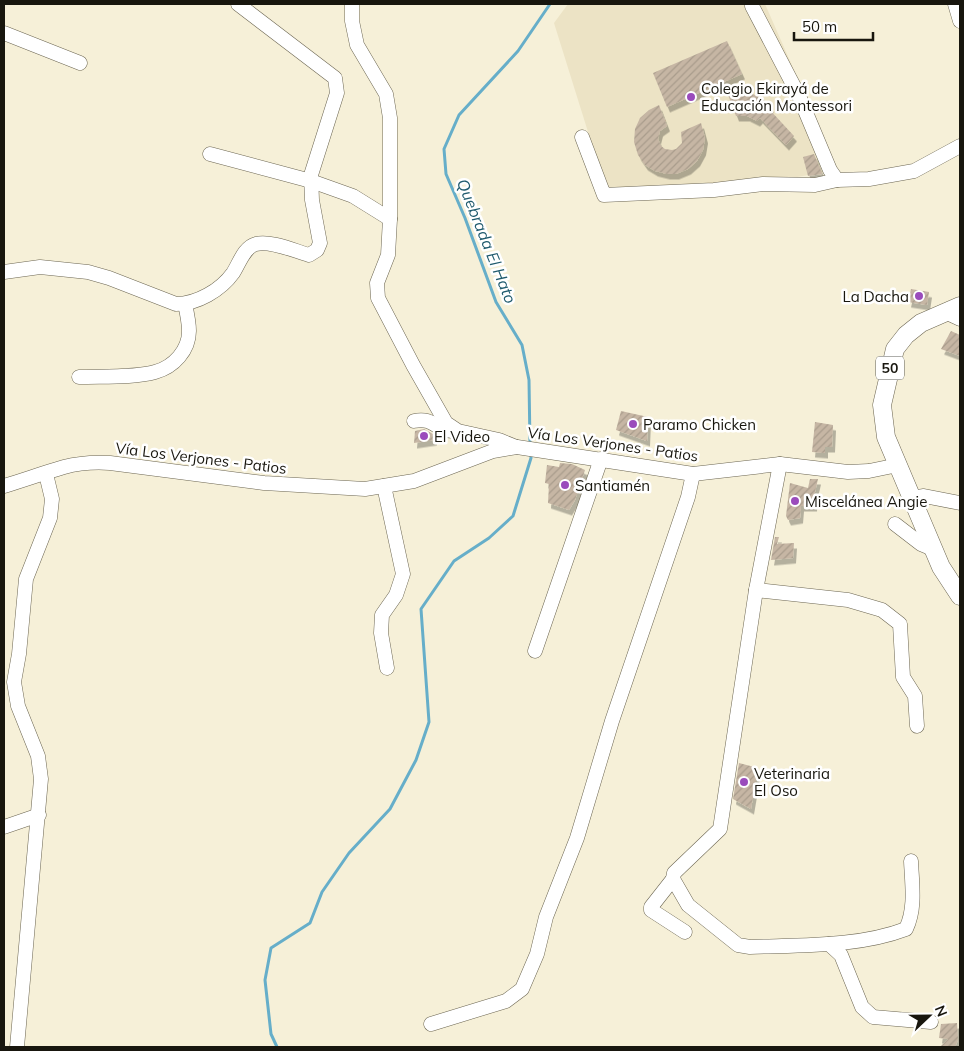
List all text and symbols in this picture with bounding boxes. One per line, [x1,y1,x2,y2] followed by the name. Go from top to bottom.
[794,10,873,42] scale bar
[802,17,837,36] text: 50 m
[701,79,852,115] place label: Colegio Ekirayá de Educación Montessori
[685,91,697,103] marker: Colegio Ekirayá de Educación Montessori
[453,176,521,306] water label: Quebrada El Hato
[842,287,909,306] place label: La Dacha
[913,290,925,302] marker: La Dacha
[876,356,904,379] road number: 50
[643,415,756,434] place label: Paramo Chicken
[627,418,639,430] marker: Paramo Chicken
[526,423,700,465] street label: Vía Los Verjones - Patios
[434,427,490,446] place label: El Video
[418,430,430,442] marker: El Video
[114,438,288,478] street label: Vía Los Verjones - Patios
[575,476,650,495] place label: Santiamén
[559,479,571,491] marker: Santiamén
[805,492,927,511] place label: Miscelánea Angie
[789,495,801,507] marker: Miscelánea Angie
[754,764,830,800] place label: Veterinaria El Oso
[738,776,750,788] marker: Veterinaria El Oso
[904,991,954,1041] north arrow
[931,1003,951,1019] text: N

